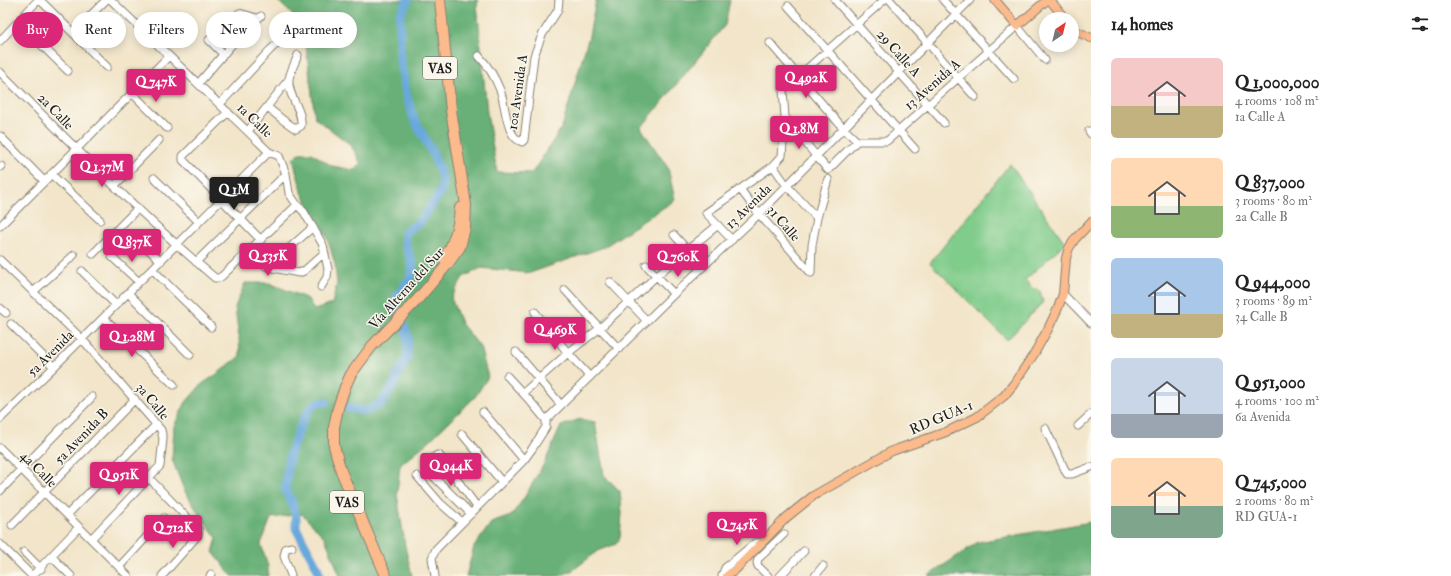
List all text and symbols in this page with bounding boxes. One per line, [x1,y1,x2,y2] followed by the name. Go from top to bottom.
[12,12,63,48] chip: Buy
[71,12,126,48] chip: Rent
[134,12,198,48] chip: Filters
[206,12,261,48] chip: New
[269,12,357,48] chip: Apartment
[1039,12,1079,52] north arrow
[1039,12,1079,52] map controls
[1409,13,1431,35] icon: filters
[1111,14,1173,35] text: 14 homes
[873,26,924,81] street label: 29 Calle A
[504,53,531,131] street label: 10a Avenida A
[901,55,964,113] street label: 13 Avenida A
[423,57,457,79] road number: VAS
[773,65,839,99] pin: Q 492K
[123,69,189,103] pin: Q 747K
[784,70,828,86] text: Q 492K
[1235,72,1319,93] text: Q 1,000,000
[135,74,177,90] text: Q 747K
[1143,74,1191,122] icon: home
[34,89,77,133] street label: 2a Calle
[1235,93,1318,109] text: 4 rooms · 108 m²
[233,99,276,141] street label: 1a Calle
[1235,109,1286,125] text: 1a Calle A
[766,116,832,150] pin: Q 1.8M
[779,121,819,137] text: Q 1.8M
[65,154,139,188] pin: Q 1.37M
[80,159,124,175] text: Q 1.37M
[1235,172,1305,193] text: Q 837,000
[1143,174,1191,222] icon: home
[210,177,258,211] pin: Q 1M
[722,180,775,232] street label: 13 Avenida
[219,182,249,198] text: Q 1M
[1235,193,1312,209] text: 3 rooms · 80 m²
[763,202,804,245] street label: 31 Calle
[1235,209,1288,225] text: 2a Calle B
[99,229,165,263] pin: Q 837K
[112,234,152,250] text: Q 837K
[235,243,301,277] pin: Q 535K
[365,243,448,333] street label: Vía Alterna del Sur
[645,244,711,278] pin: Q 760K
[248,248,288,264] text: Q 535K
[657,249,699,265] text: Q 760K
[1235,272,1311,293] text: Q 944,000
[1143,274,1191,322] icon: home
[1235,293,1312,309] text: 3 rooms · 89 m²
[1235,309,1288,325] text: 34 Calle B
[522,317,588,351] pin: Q 469K
[534,322,577,338] text: Q 469K
[95,324,169,358] pin: Q 1.28M
[24,326,77,380] street label: 5a Avenida
[109,329,155,345] text: Q 1.28M
[1235,372,1305,393] text: Q 951,000
[1143,374,1191,422] icon: home
[132,379,173,423] street label: 3a Calle
[1235,393,1319,409] text: 4 rooms · 100 m²
[907,396,975,438] street label: RD GUA-1
[51,405,112,468] street label: 5a Avenida B
[1235,409,1290,425] text: 6a Avenida
[17,447,61,491] street label: 4a Calle
[418,453,484,487] pin: Q 944K
[429,458,473,474] text: Q 944K
[86,462,152,496] pin: Q 951K
[99,467,139,483] text: Q 951K
[1235,472,1307,493] text: Q 745,000
[1143,474,1191,522] icon: home
[330,491,364,513] road number: VAS
[1235,493,1313,509] text: 2 rooms · 80 m²
[1235,509,1297,525] text: RD GUA-1
[704,512,770,546] pin: Q 745K
[140,515,206,549] pin: Q 712K
[716,517,758,533] text: Q 745K
[153,520,193,536] text: Q 712K

